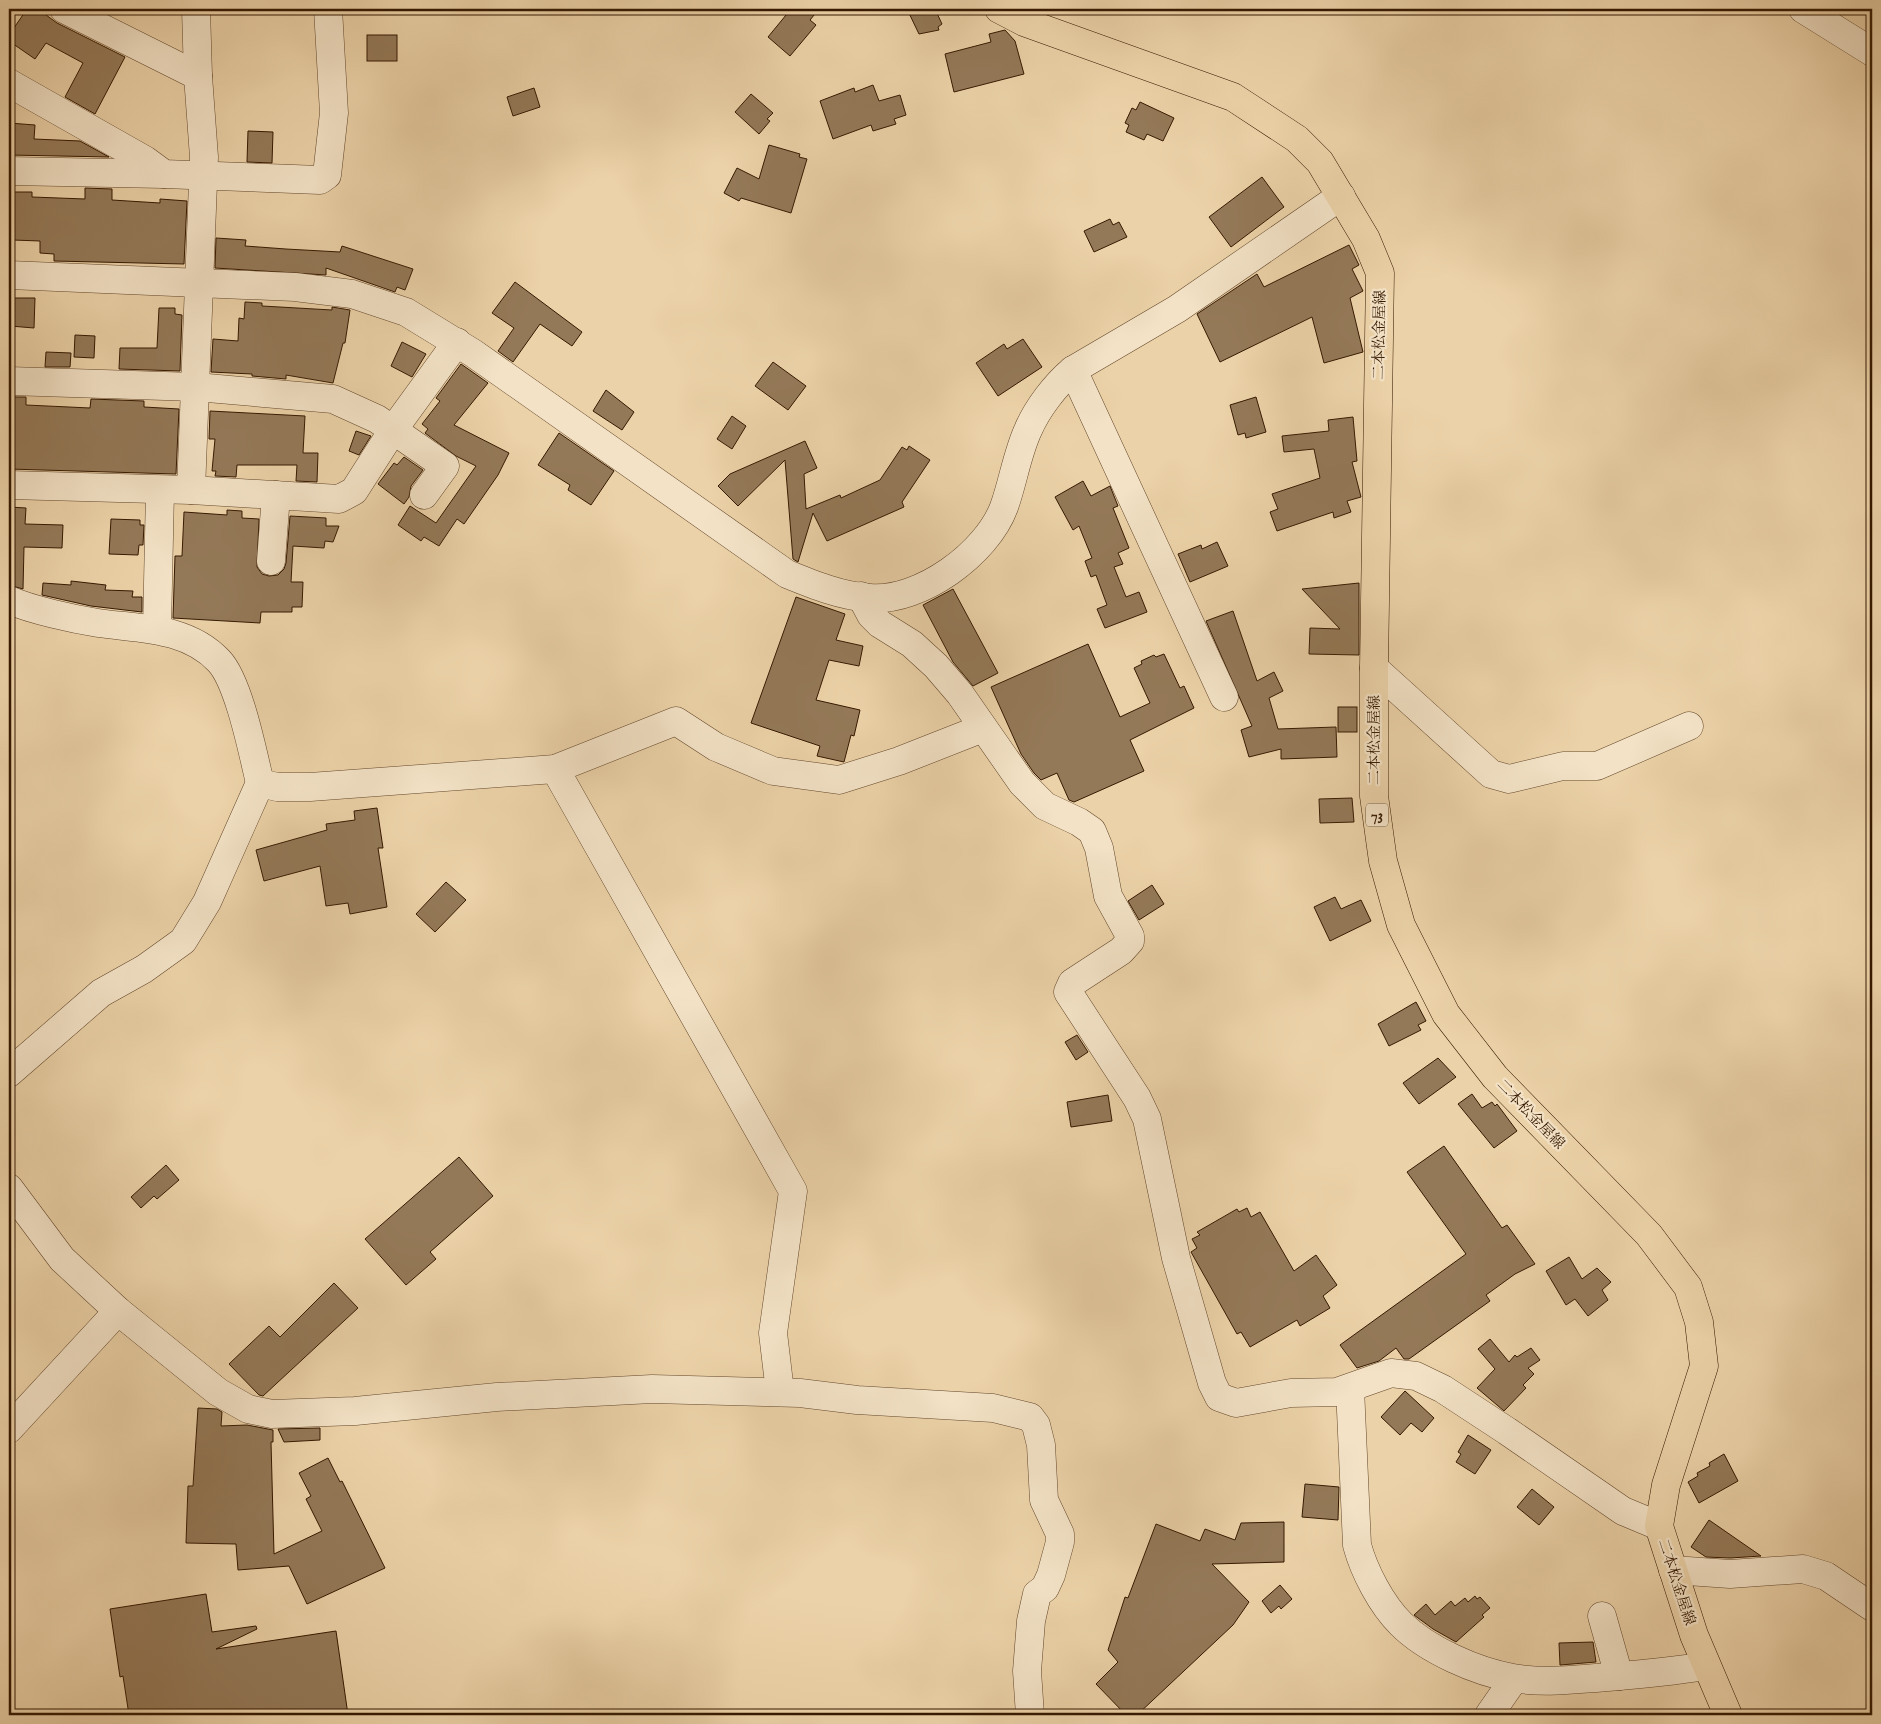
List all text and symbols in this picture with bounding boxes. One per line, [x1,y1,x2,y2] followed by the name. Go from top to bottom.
[1369,290,1390,380] street label: 二本松金屋線
[1365,695,1384,785] street label: 二本松金屋線
[1366,804,1388,826] road number: 73
[1493,1075,1569,1153] street label: 二本松金屋線
[1654,1536,1699,1628] street label: 二本松金屋線

